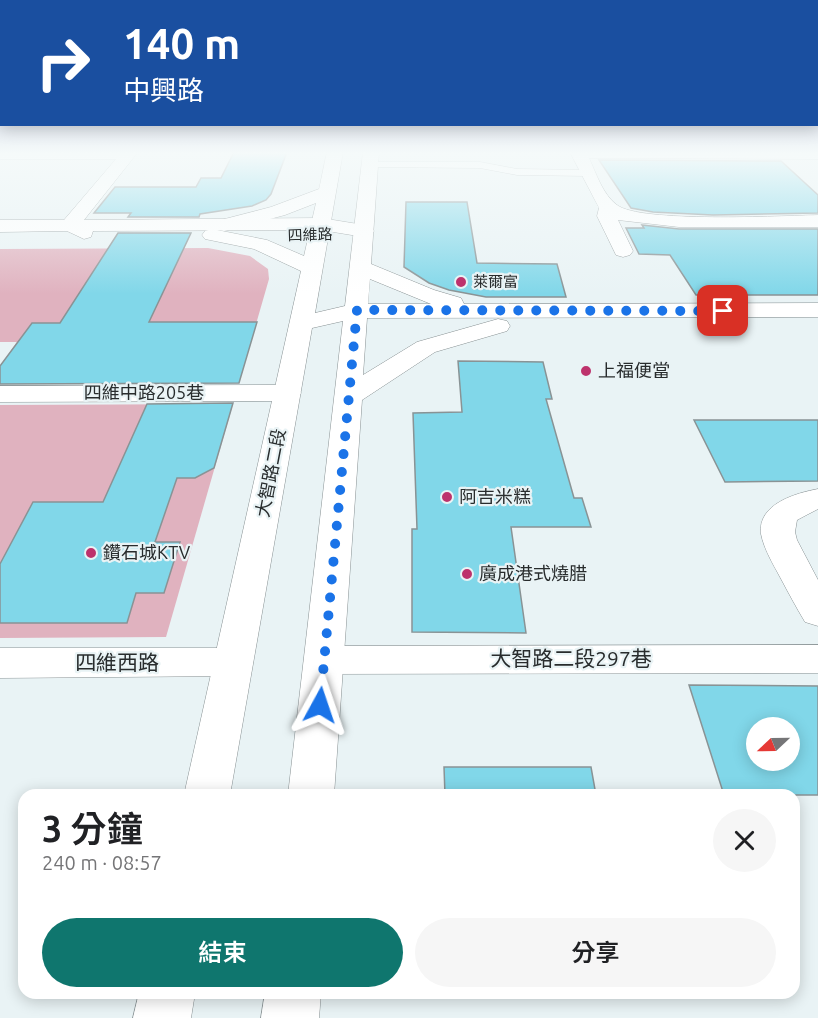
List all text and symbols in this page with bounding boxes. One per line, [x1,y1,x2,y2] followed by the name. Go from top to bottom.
[123,20,240,67] text: 140 m
[24,24,102,102] icon: right
[123,75,204,105] text: 中興路
[287,225,333,244] street label: 四維路
[473,273,518,290] place label: 萊爾富
[454,275,468,289] marker: 萊爾富
[697,285,748,336] pin
[706,294,739,327] icon: arrive
[598,360,670,380] place label: 上福便當
[579,364,593,378] marker: 上福便當
[84,382,204,402] street label: 四維中路205巷
[252,427,288,519] street label: 大智路二段
[459,486,531,506] place label: 阿吉米糕
[440,490,454,504] marker: 阿吉米糕
[103,542,191,562] place label: 鑽石城KTV
[84,546,98,560] marker: 鑽石城KTV
[479,563,587,583] place label: 廣成港式燒腊
[460,567,474,581] marker: 廣成港式燒腊
[490,646,652,670] street label: 大智路二段297巷
[75,650,159,674] street label: 四維西路
[288,673,352,737] position arrow
[746,717,800,771] north arrow
[746,717,800,771] map controls
[42,808,143,849] text: 3 分鐘
[713,809,776,872] button: close
[42,851,162,874] text: 240 m · 08:57
[42,918,403,987] button: 結束
[415,918,776,987] button: 分享

